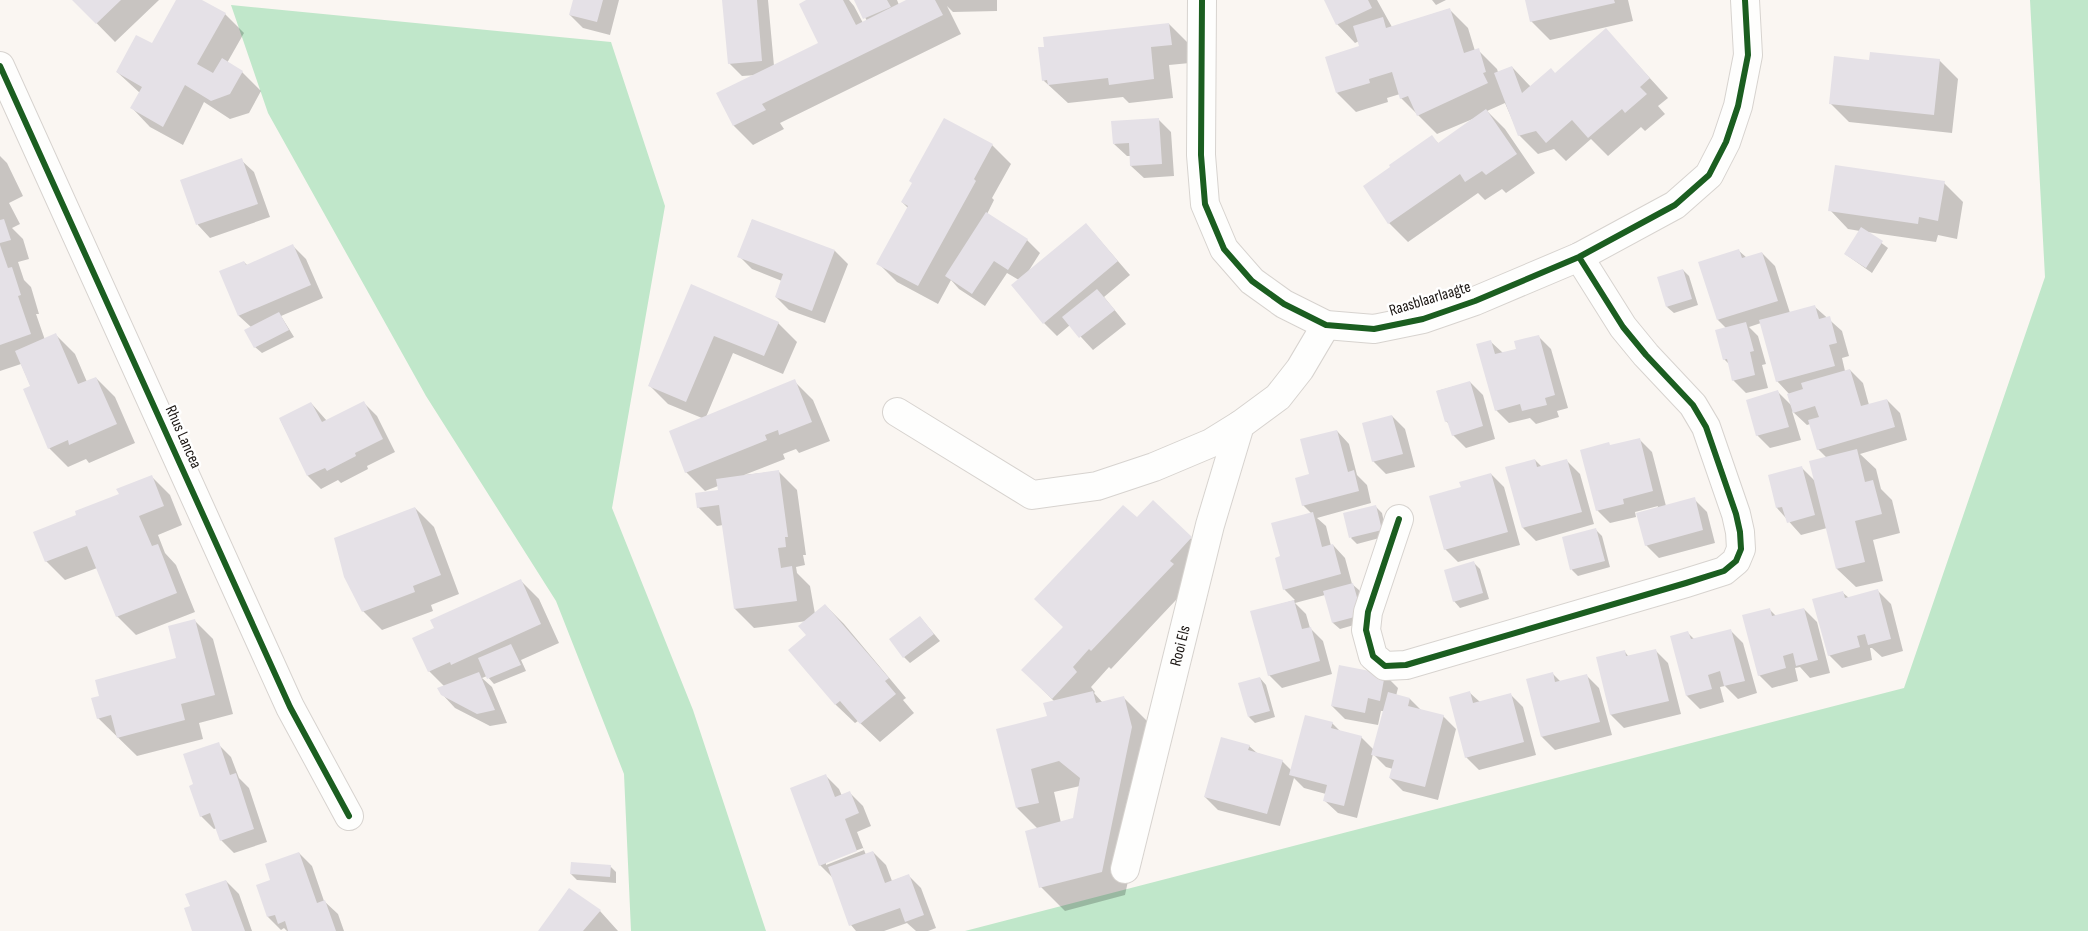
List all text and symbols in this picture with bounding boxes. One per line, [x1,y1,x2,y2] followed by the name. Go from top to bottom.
[1387,278,1473,320] street label: Raasblaarlaagte
[161,403,205,471] street label: Rhus Lancea
[1166,623,1194,668] street label: Rooi Els

